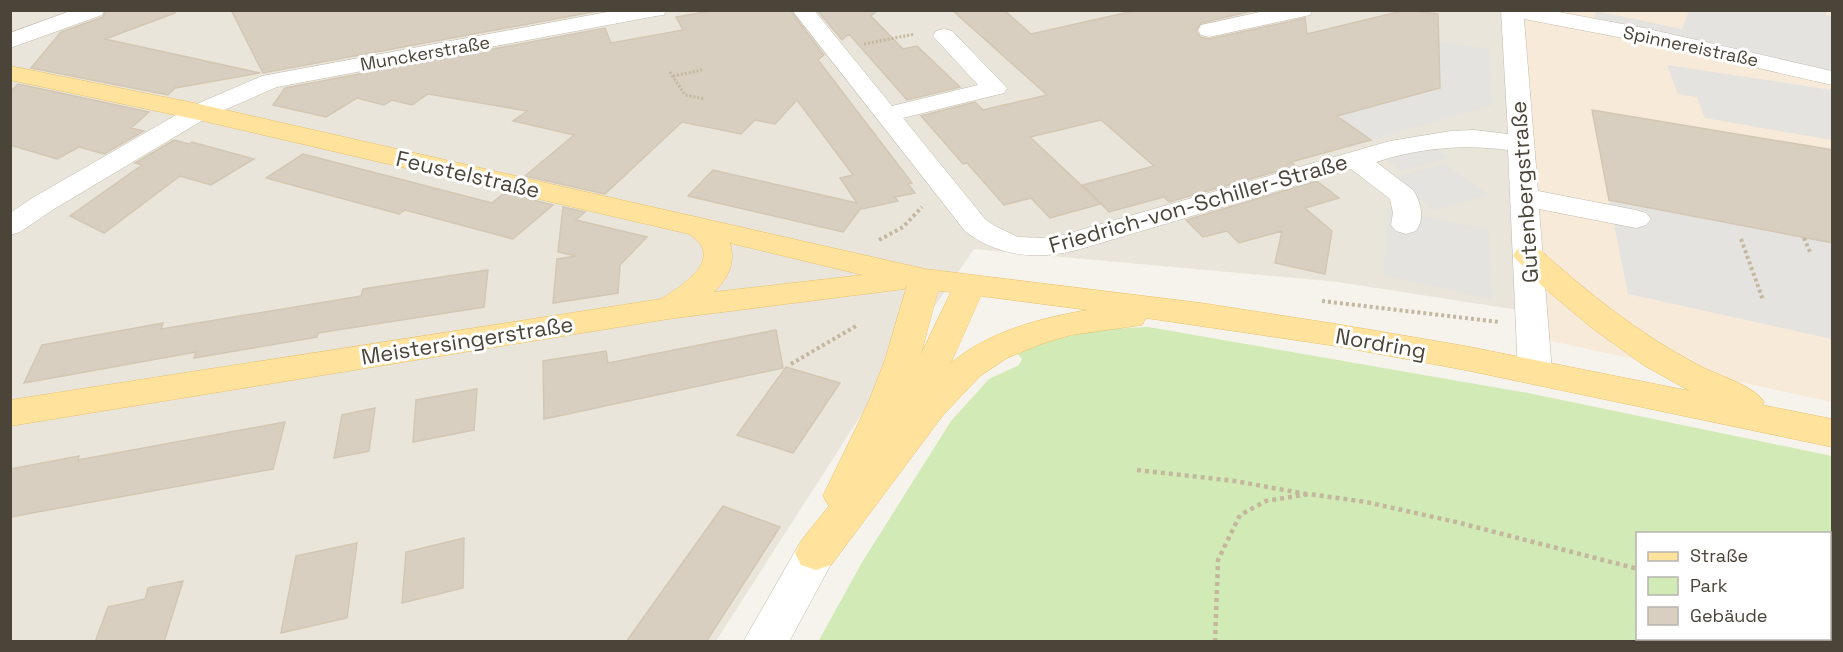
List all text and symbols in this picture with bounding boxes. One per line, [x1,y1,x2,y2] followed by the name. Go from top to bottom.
[1621,20,1761,72] street label: Spinnereistraße
[358,30,492,76] street label: Munckerstraße
[1504,100,1544,284] street label: Gutenbergstraße
[393,144,543,204] street label: Feustelstraße
[1045,147,1351,259] street label: Friedrich-von-Schiller-Straße
[359,309,575,371] street label: Meistersingerstraße
[1333,321,1429,365] street label: Nordring
[1636,532,1831,640] legend
[1690,544,1748,567] text: Straße
[1690,574,1728,597] text: Park
[1690,604,1768,627] text: Gebäude

